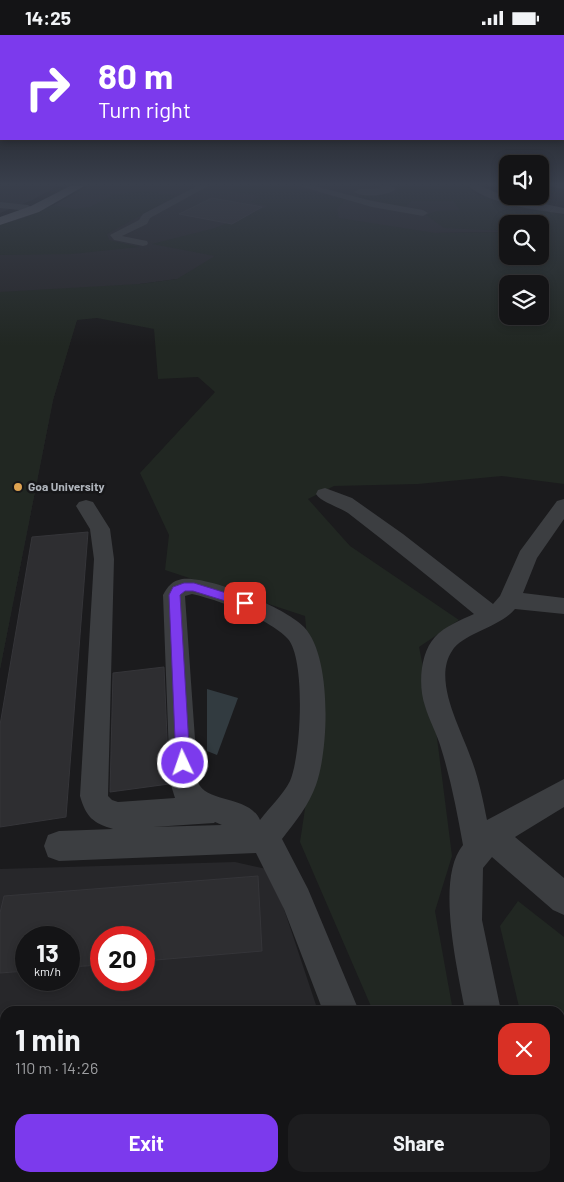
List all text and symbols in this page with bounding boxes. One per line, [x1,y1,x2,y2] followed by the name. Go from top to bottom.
[25,6,71,29] text: 14:25
[98,54,173,96] text: 80 m
[15,55,80,120] icon: right
[98,96,191,122] text: Turn right
[499,155,549,325] map controls
[499,155,549,205] button: sound
[499,215,549,265] button: search
[499,275,549,325] button: layers
[28,479,105,493] place label: Goa University
[12,481,24,493] marker: Goa University
[224,582,266,624] pin
[231,589,259,617] icon: arrive
[156,736,208,788] position arrow
[90,926,155,991] speed limit sign: 20
[36,937,59,967] text: 13
[34,964,61,978] text: km/h
[15,1021,81,1057] text: 1 min
[498,1023,550,1075] button: close
[15,1058,98,1077] text: 110 m · 14:26
[15,1114,278,1172] button: Exit
[288,1114,550,1172] button: Share

